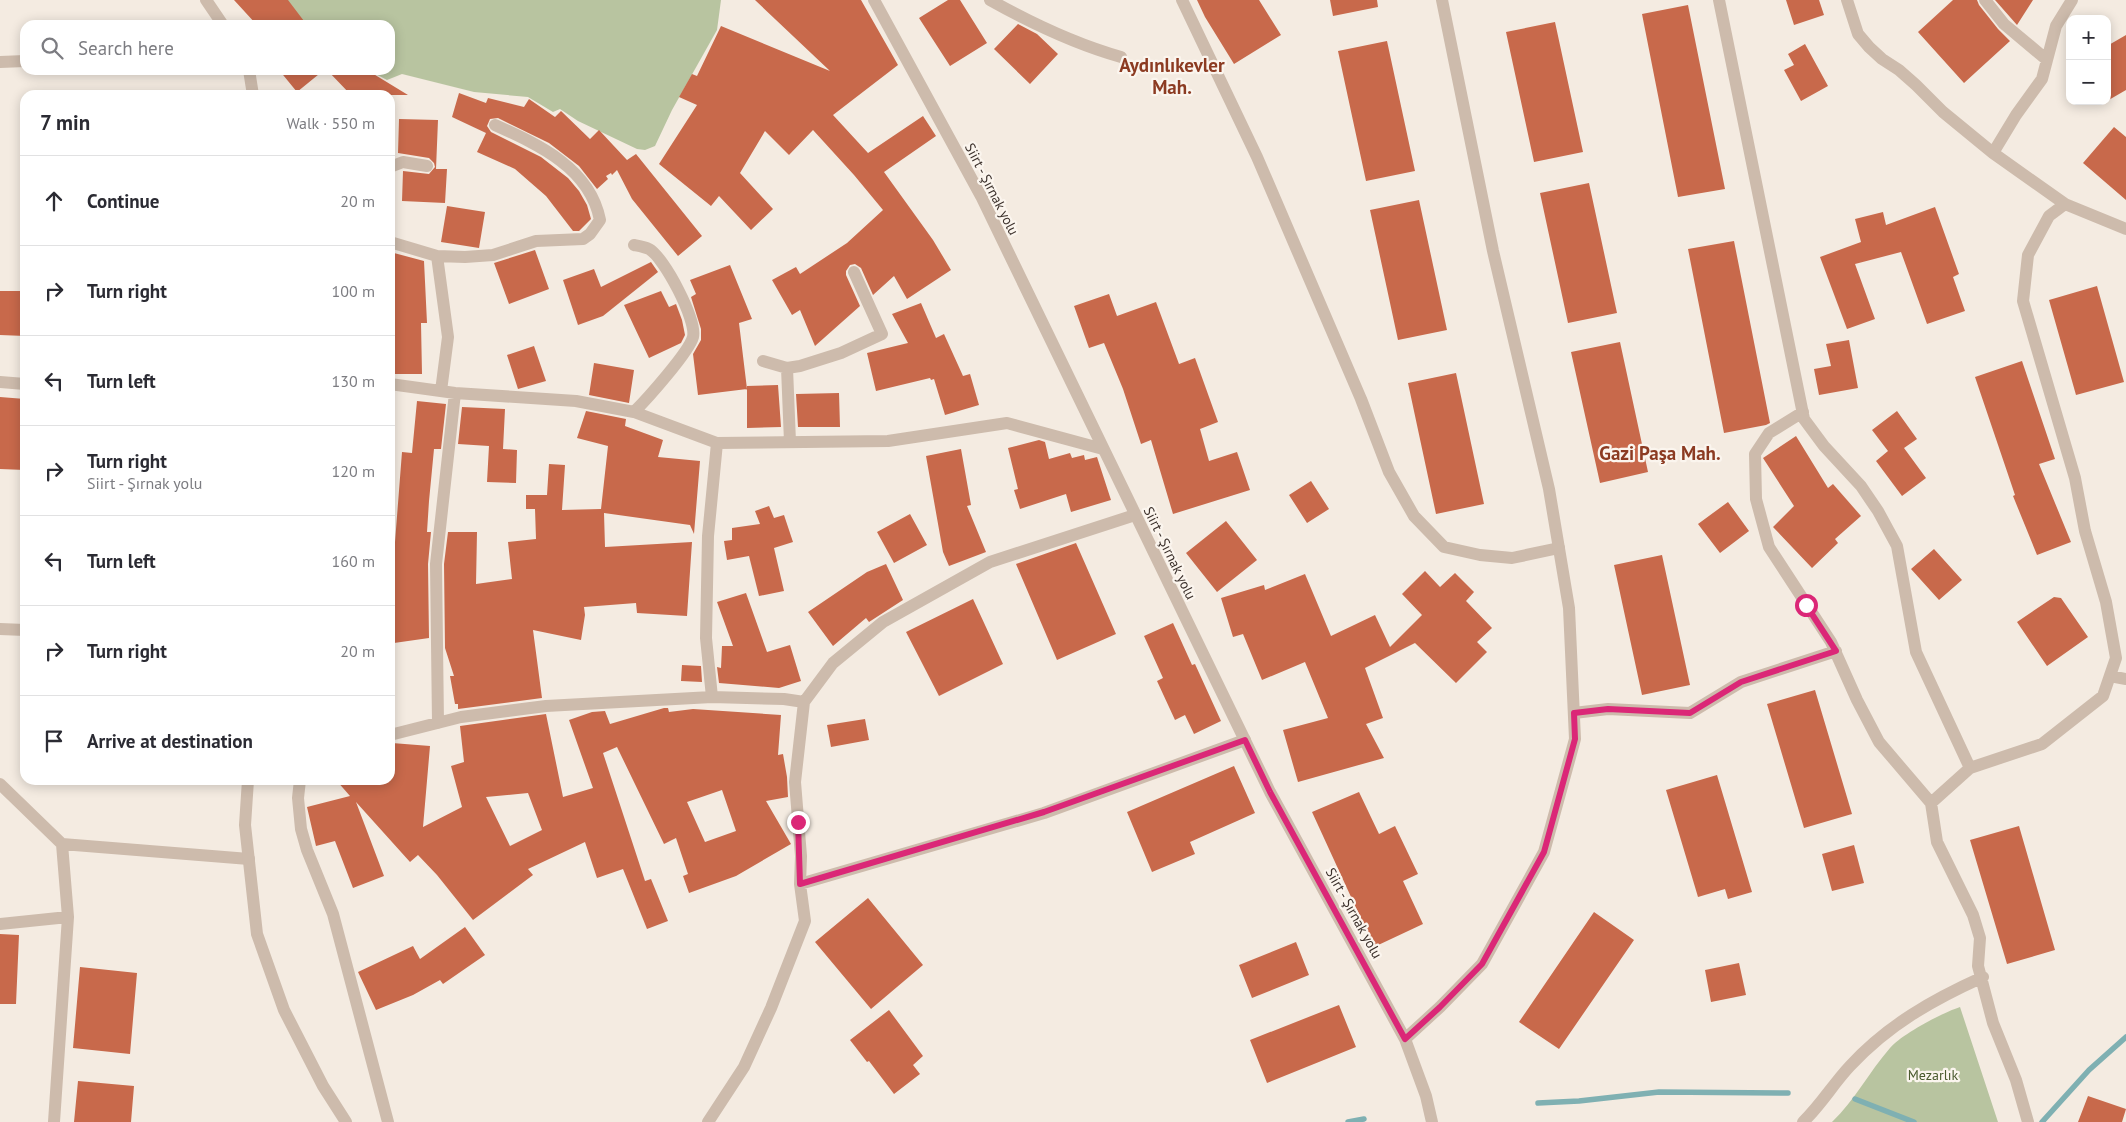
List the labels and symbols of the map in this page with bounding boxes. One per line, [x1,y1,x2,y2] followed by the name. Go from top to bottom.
[1119,53,1225,99] district label: Aydınlıkevler Mah.
[961,140,1023,238] street label: Siirt - Şırnak yolu
[1599,441,1721,465] district label: Gazi Paşa Mah.
[1140,504,1200,602] street label: Siirt - Şırnak yolu
[1795,594,1818,617] route start
[787,811,810,834] route end
[1322,864,1386,962] street label: Siirt - Şırnak yolu
[1908,1066,1959,1084] park label: Mezarlık

